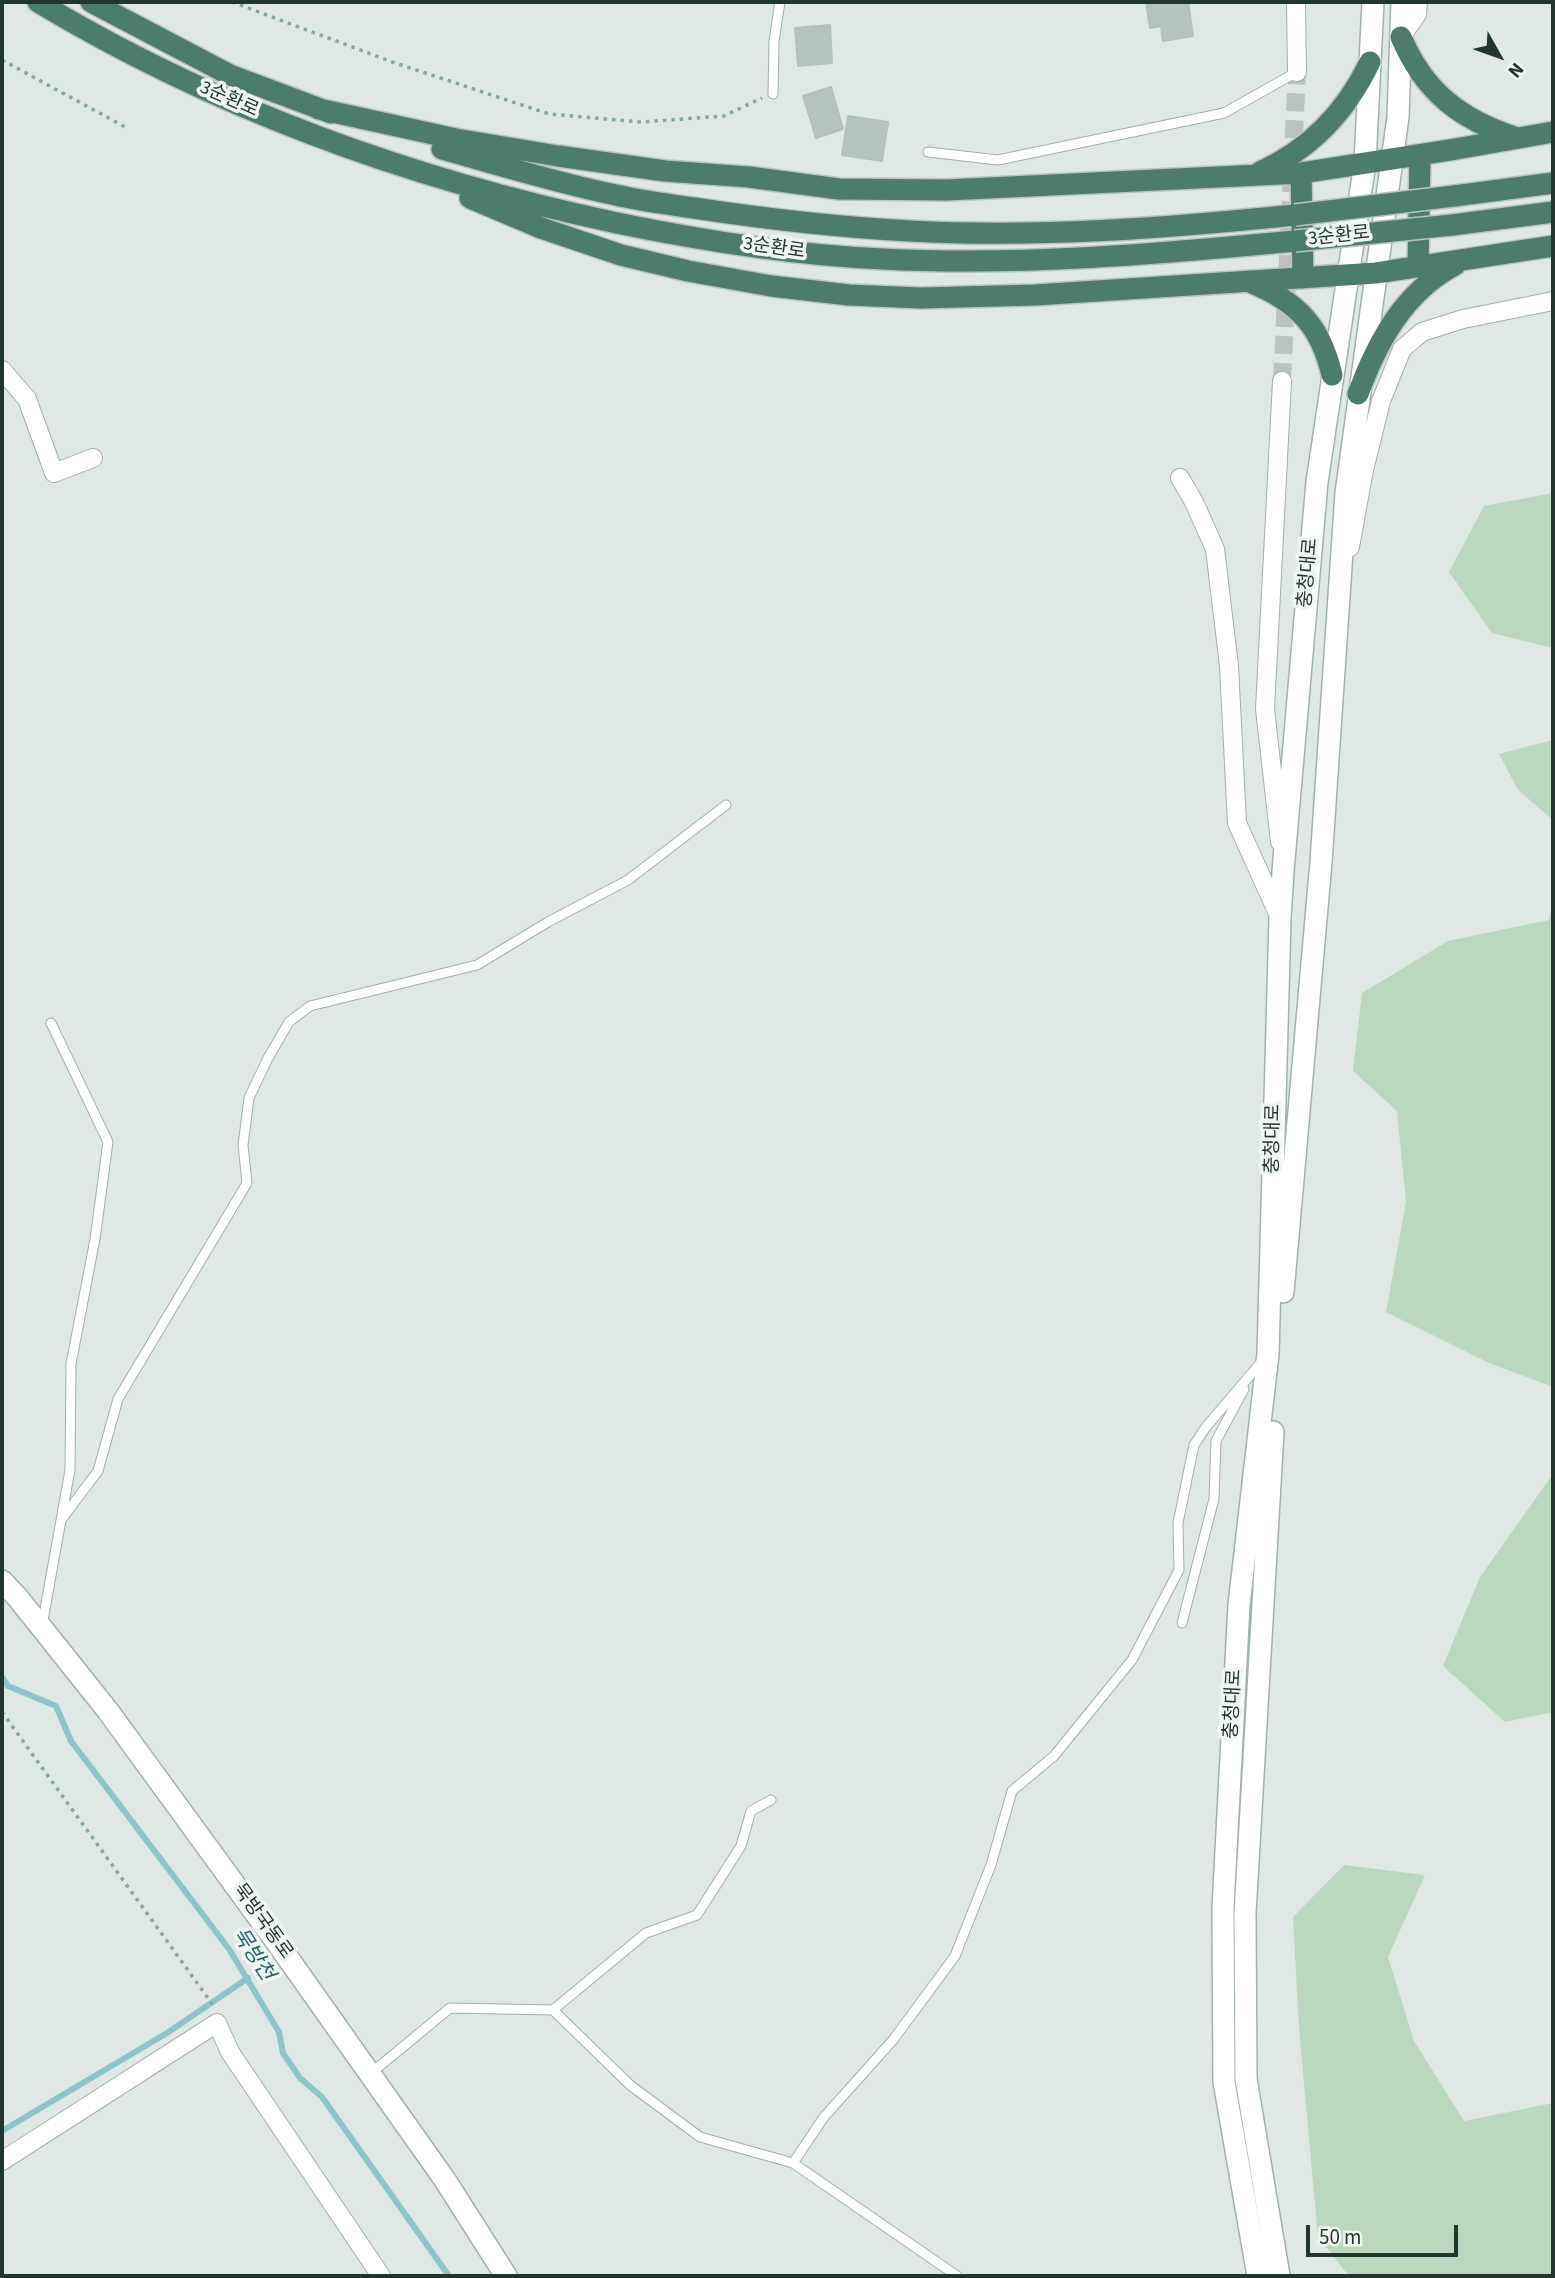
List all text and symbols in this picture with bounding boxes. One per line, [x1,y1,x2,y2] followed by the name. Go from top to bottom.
[1464,21,1534,91] north arrow
[1501,56,1530,83] text: N
[196,77,262,123] street label: 3순환로
[1307,222,1371,252] street label: 3순환로
[742,233,806,265] street label: 3순환로
[1295,537,1323,609] street label: 충청대로
[1262,1104,1286,1174] street label: 충청대로
[1221,1668,1247,1740] street label: 충청대로
[227,1880,297,1964] street label: 묵방국동로
[226,1924,278,1986] water label: 묵방천
[1310,2212,1462,2256] scale bar
[1319,2222,1361,2252] text: 50 m

